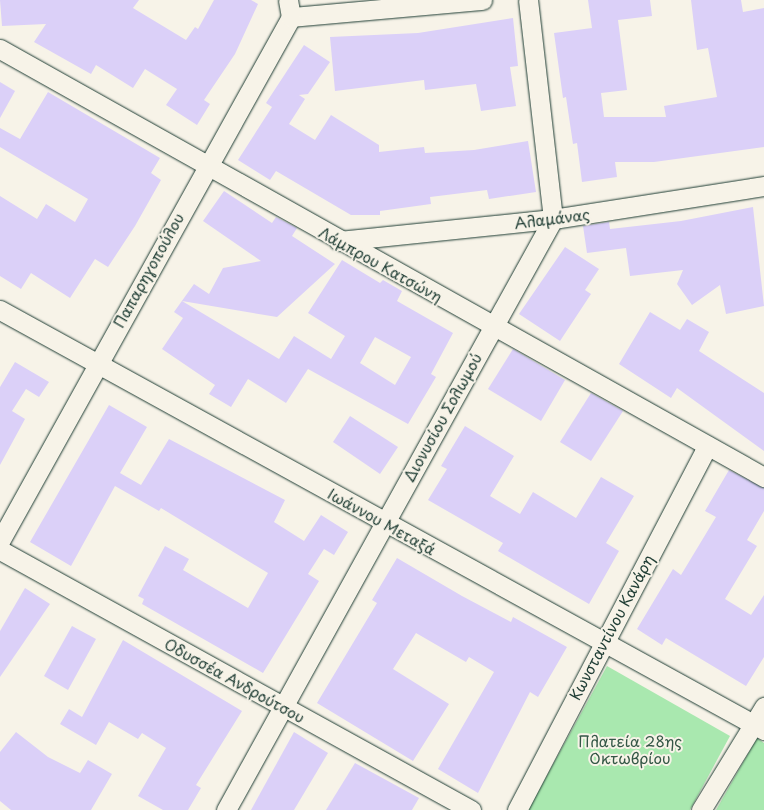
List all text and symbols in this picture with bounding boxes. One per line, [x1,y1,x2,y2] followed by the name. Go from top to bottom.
[513,204,591,232] street label: Αλαμάνας
[109,210,187,330] street label: Παπαρηγοπούλου
[316,223,446,305] street label: Λάμπρου Κατσώνη
[399,350,485,484] street label: Διονυσίου Σολωμού
[325,484,439,558] street label: Ιωάννου Μεταξά
[565,551,657,703] street label: Κωνσταντίνου Κανάρη
[162,634,308,726] street label: Οδυσσέα Ανδρούτσου
[578,731,682,766] park label: Πλατεία 28ης Οκτωβρίου

